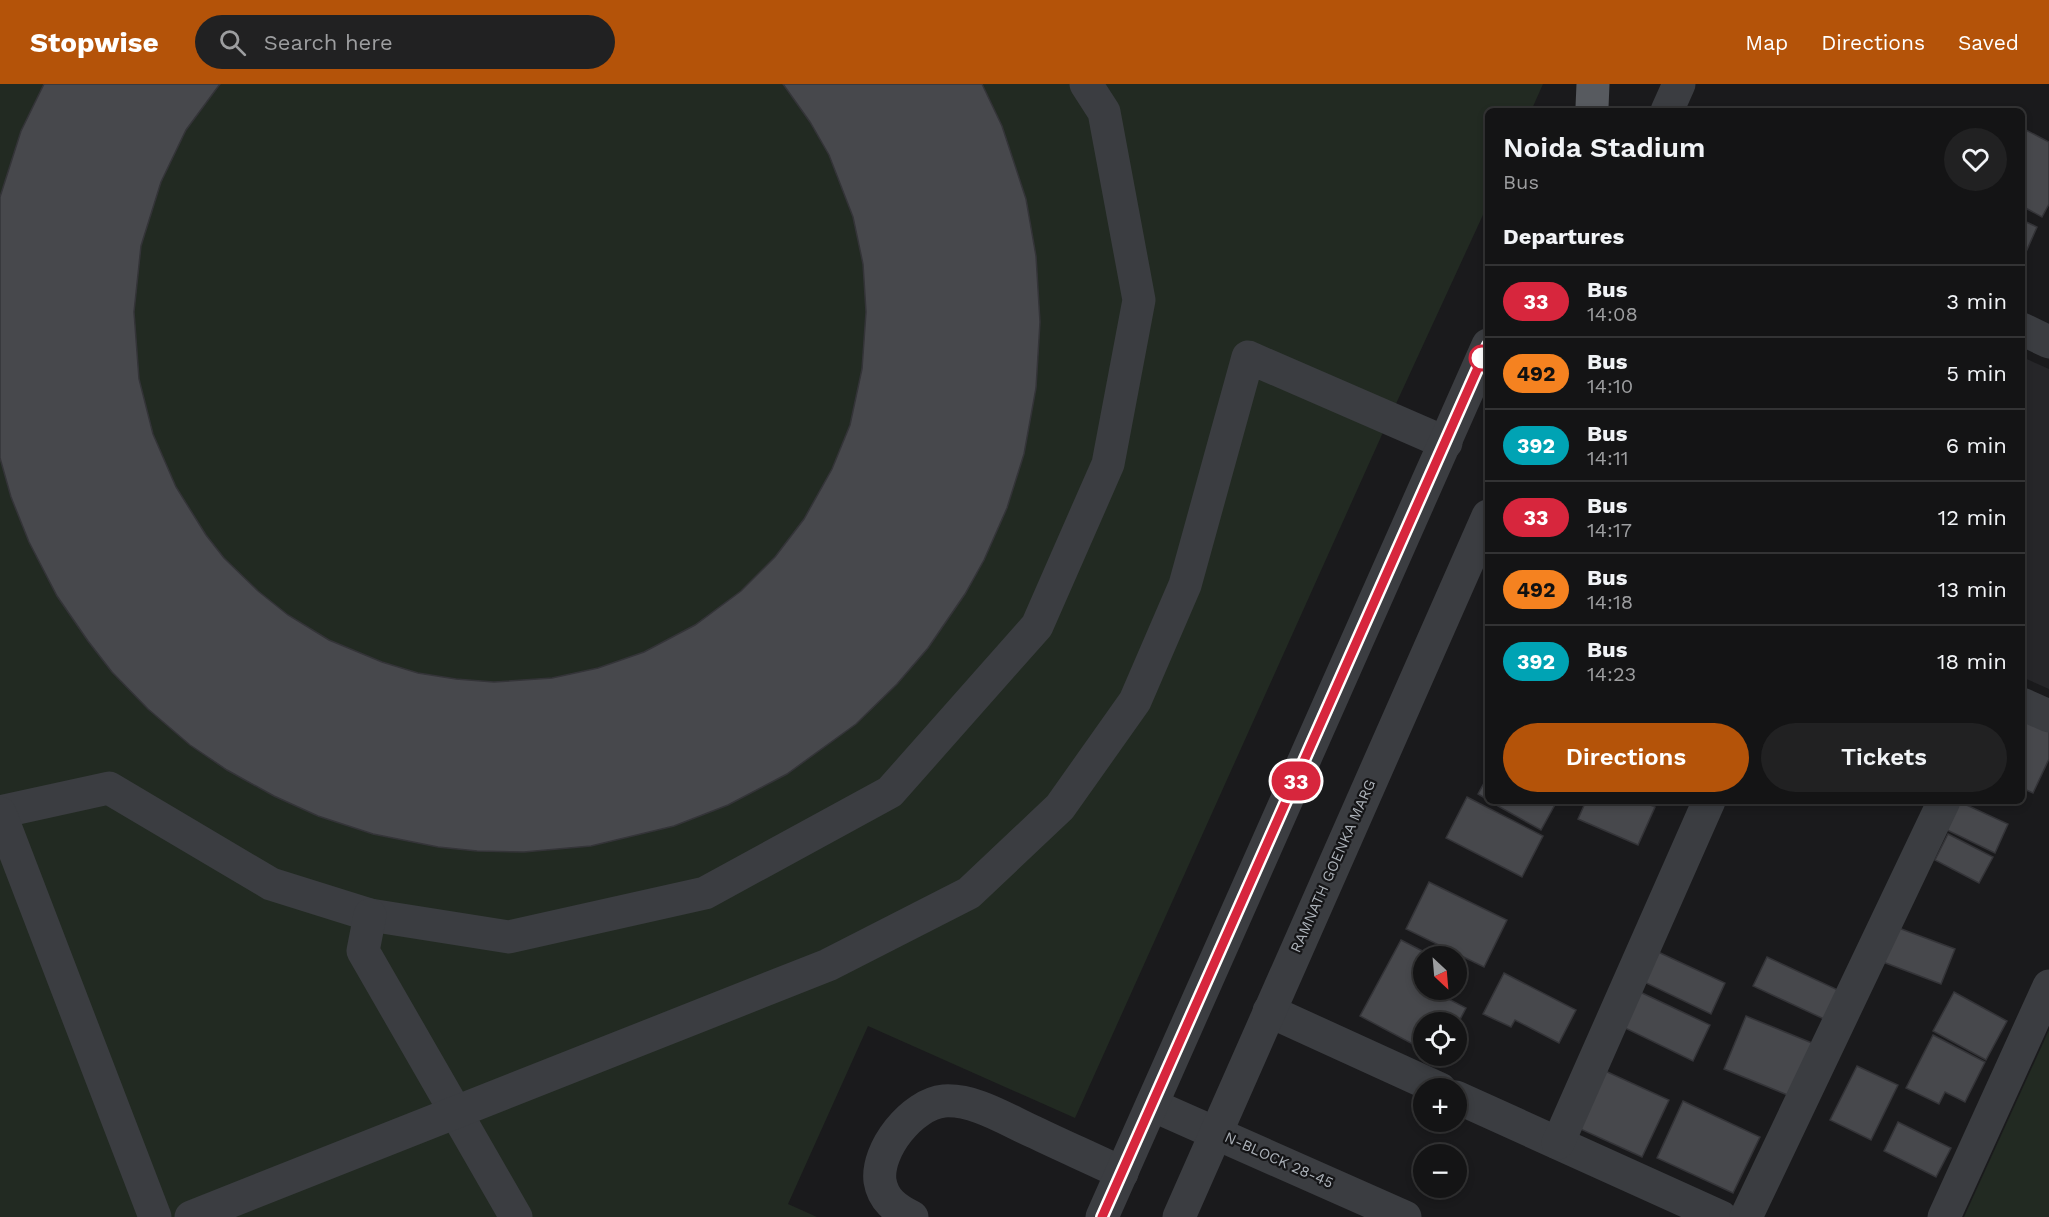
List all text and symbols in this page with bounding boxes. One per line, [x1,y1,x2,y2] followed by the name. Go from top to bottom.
[195,15,615,69] search box
[30,26,159,59] text: Stopwise
[216,26,249,59] icon: search
[264,30,393,55] text: Search here
[1745,30,1788,55] text: Map
[1821,30,1925,55] text: Directions
[1958,30,2019,55] text: Saved
[1944,128,2007,191] button: heart
[1503,131,1705,164] text: Noida Stadium
[1503,170,1539,194] text: Bus
[1503,224,1624,249] text: Departures
[1587,277,1627,302] text: Bus
[1524,289,1548,314] text: 33
[1946,289,2007,314] text: 3 min
[1587,302,1638,326] text: 14:08
[1469,345,1495,371] unlabelled marker
[1587,349,1627,374] text: Bus
[1516,361,1556,386] text: 492
[1946,361,2007,386] text: 5 min
[1587,374,1633,398] text: 14:10
[1587,421,1627,446] text: Bus
[1517,433,1555,458] text: 392
[1946,433,2007,458] text: 6 min
[1587,446,1629,470] text: 14:11
[1587,493,1627,518] text: Bus
[1524,505,1548,530] text: 33
[1938,505,2007,530] text: 12 min
[1587,518,1632,542] text: 14:17
[1587,565,1627,590] text: Bus
[1516,577,1556,602] text: 492
[1938,577,2007,602] text: 13 min
[1587,590,1633,614] text: 14:18
[1587,637,1627,662] text: Bus
[1517,649,1555,674] text: 392
[1937,649,2007,674] text: 18 min
[1587,662,1636,686] text: 14:23
[1503,723,1749,792] button: Directions
[1761,723,2007,792] button: Tickets
[1269,762,1323,800] line badge: 33
[1284,769,1308,794] text: 33
[1287,777,1379,955] street label: RAMNATH GOENKA MARG
[1413,946,1467,1000] north arrow
[1413,946,1467,1198] map controls
[1413,1012,1467,1066] button: locate
[1413,1078,1467,1132] button: +
[1222,1128,1336,1192] street label: N-BLOCK 28-45
[1413,1144,1467,1198] button: −

